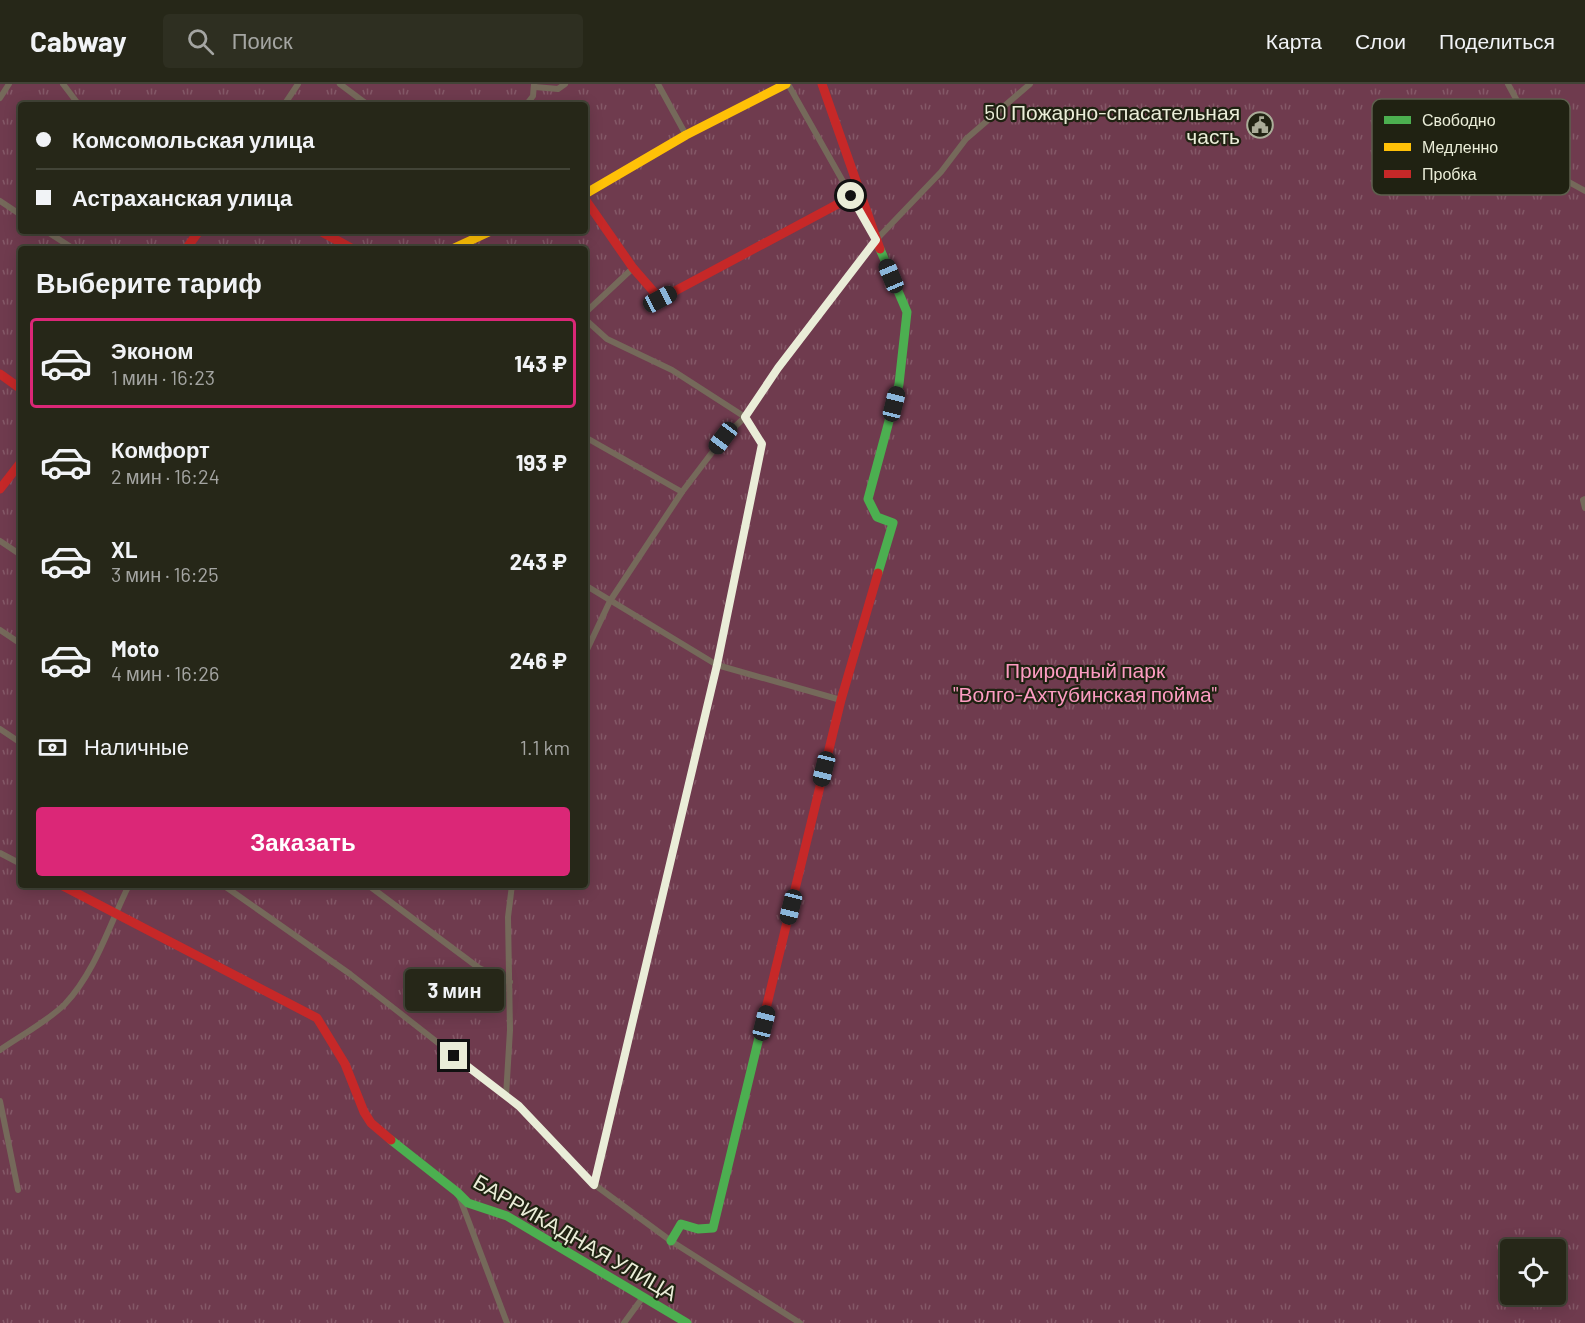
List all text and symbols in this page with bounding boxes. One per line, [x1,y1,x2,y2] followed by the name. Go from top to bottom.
[163,14,583,68] search box
[30,24,127,58] text: Cabway
[184,25,217,58] icon: search
[232,27,293,53] text: Поиск
[1266,28,1322,53] text: Карта
[1355,28,1406,53] text: Слои
[1439,28,1555,53] text: Поделиться
[984,99,1240,148] place label: 50 Пожарно-спасательная часть
[1372,99,1570,195] legend
[1245,110,1275,140] public building icon: 50 Пожарно-спасательная часть
[1422,110,1496,129] text: Свободно
[72,126,315,152] text: Комсомольская улица
[1422,137,1498,156] text: Медленно
[1422,164,1477,183] text: Пробка
[837,182,864,209] route start
[72,184,292,210] text: Астраханская улица
[876,256,906,296] car
[36,266,262,298] text: Выберите тариф
[640,283,680,315] car
[39,336,93,390] icon: car
[111,337,194,363] text: Эконом
[514,350,567,376] text: 143 ₽
[111,365,215,389] text: 1 мин · 16:23
[881,384,907,424] car
[705,418,741,458] car
[39,435,93,489] icon: car
[111,436,210,462] text: Комфорт
[516,449,567,475] text: 193 ₽
[111,464,220,488] text: 2 мин · 16:24
[39,534,93,588] icon: car
[111,536,137,562] text: XL
[510,548,567,574] text: 243 ₽
[111,562,219,586] text: 3 мин · 16:25
[39,633,93,687] icon: car
[111,635,159,661] text: Moto
[510,647,567,673] text: 246 ₽
[953,657,1217,706] park label: Природный парк "Волго-Ахтубинская пойма"
[111,661,219,685] text: 4 мин · 16:26
[36,731,69,764] icon: cash
[84,733,189,759] text: Наличные
[520,735,570,759] text: 1.1 km
[811,749,837,789] car
[36,807,570,876] button: Заказать
[778,887,804,927] car
[404,969,504,1011] callout: 3 мин
[428,978,481,1002] text: 3 мин
[751,1003,777,1043] car
[440,1042,467,1069] route end
[469,1168,682,1305] street label: БАРРИКАДНАЯ УЛИЦА
[1500,1239,1566,1305] map controls
[1500,1239,1566,1305] button: locate

